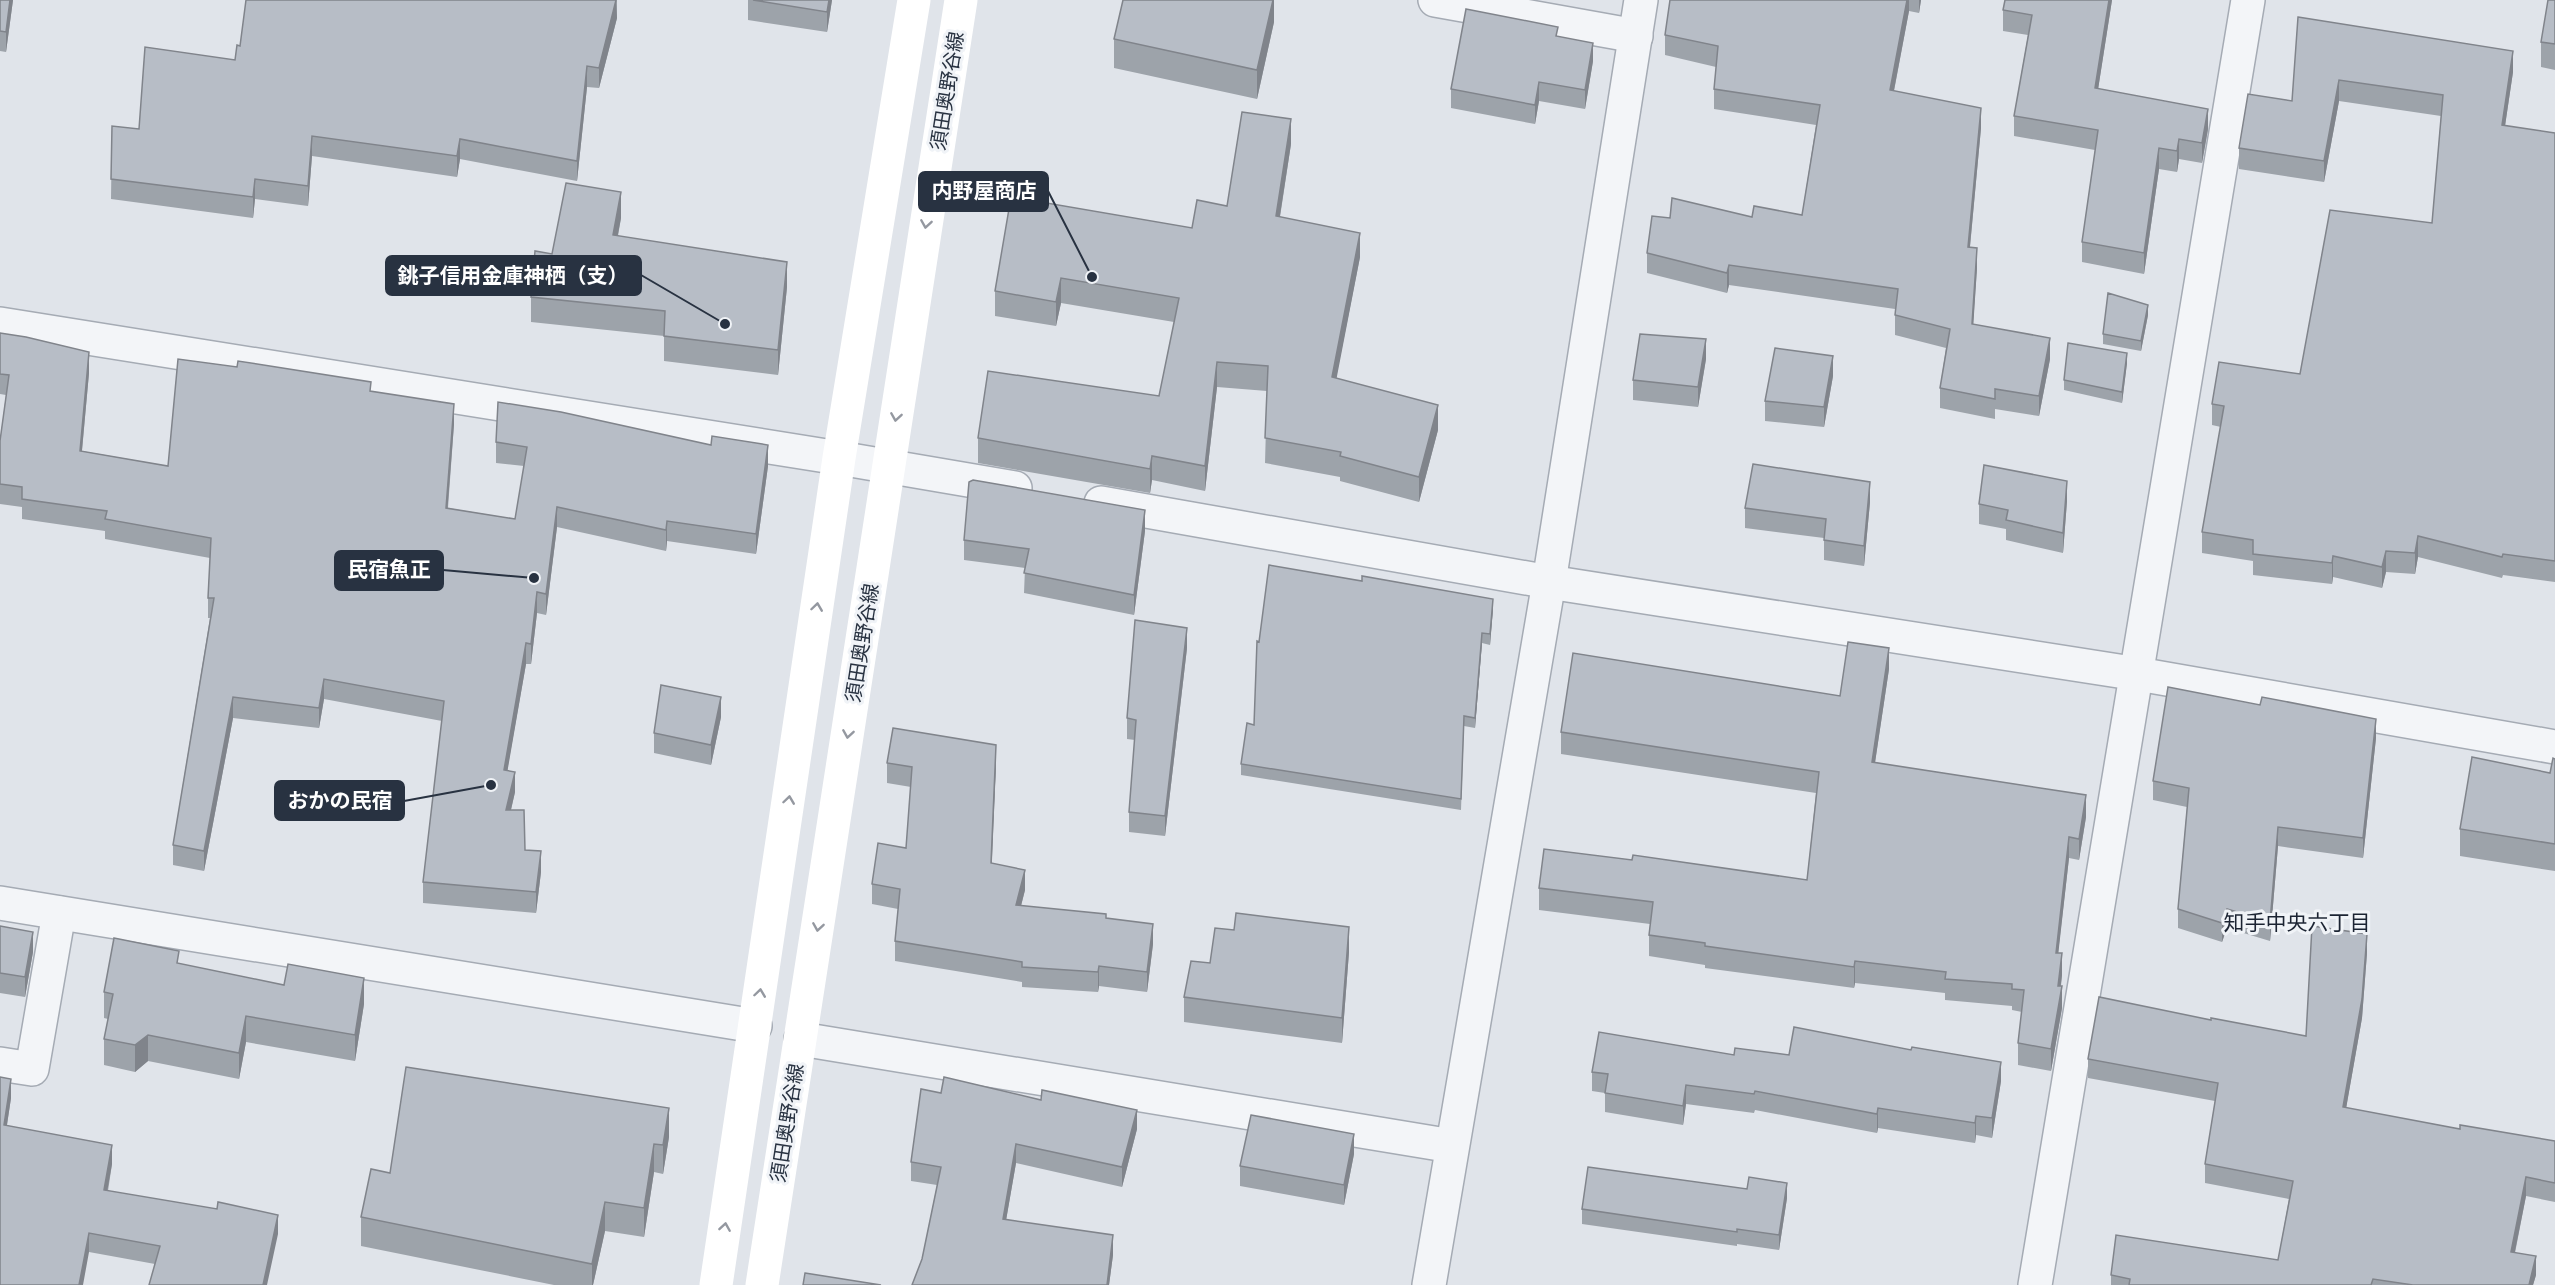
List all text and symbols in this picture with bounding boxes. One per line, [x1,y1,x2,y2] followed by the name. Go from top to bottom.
[926,30,968,152] street label: 須田奥野谷線
[919,172,1048,211] callout: 内野屋商店
[932,178,1037,203] text: 内野屋商店
[921,219,933,228] one-way arrow
[386,256,641,295] callout: 銚子信用金庫神栖（支）
[398,263,629,288] text: 銚子信用金庫神栖（支）
[891,412,903,421] one-way arrow
[335,551,443,590] callout: 民宿魚正
[347,557,431,582] text: 民宿魚正
[841,582,883,704] street label: 須田奥野谷線
[811,602,823,612] one-way arrow
[842,729,854,738] one-way arrow
[275,781,404,820] callout: おかの民宿
[288,788,393,813] text: おかの民宿
[782,795,794,805] one-way arrow
[2224,910,2371,935] district label: 知手中央六丁目
[812,921,825,931] one-way arrow
[753,988,765,997] one-way arrow
[766,1062,808,1184] street label: 須田奥野谷線
[718,1223,730,1232] one-way arrow

